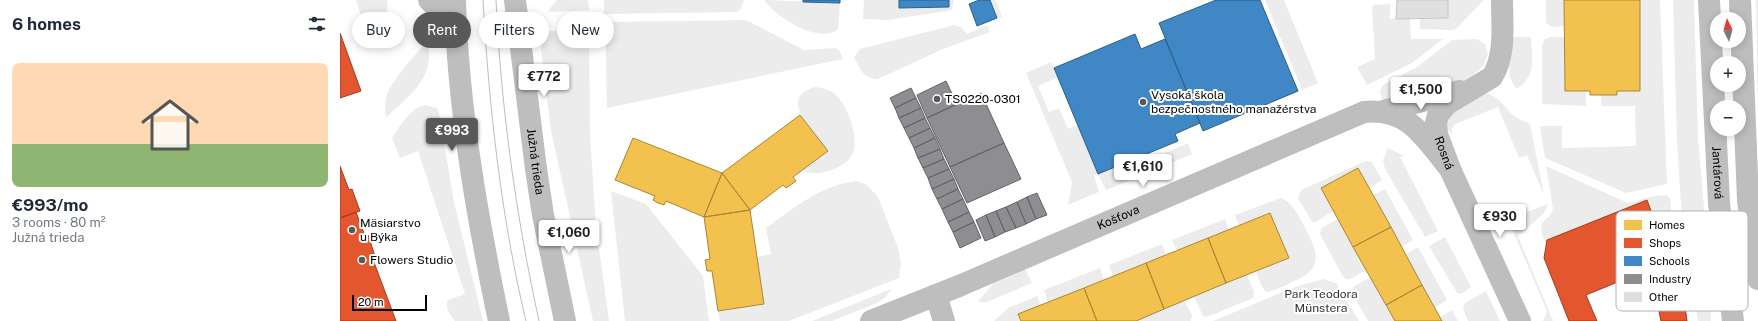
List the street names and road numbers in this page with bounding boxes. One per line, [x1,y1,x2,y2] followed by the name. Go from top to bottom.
[524,128,547,196] street label: Južná trieda
[1432,134,1457,171] street label: Rosná
[1709,146,1726,200] street label: Jantárová
[1095,202,1142,233] street label: Košťova

